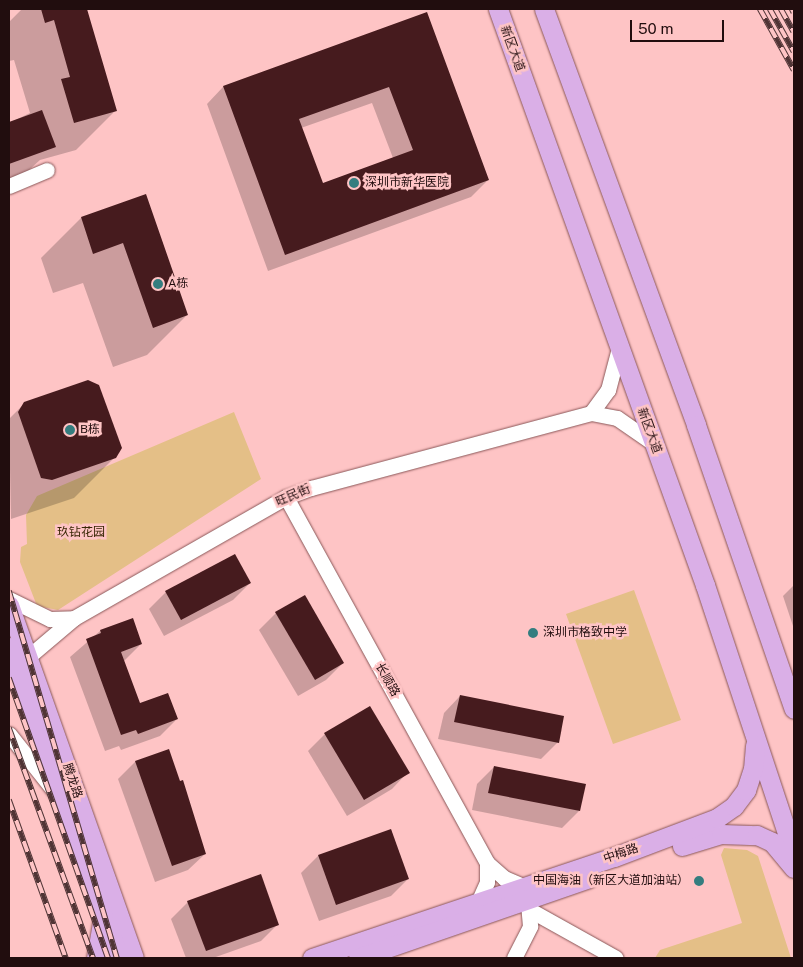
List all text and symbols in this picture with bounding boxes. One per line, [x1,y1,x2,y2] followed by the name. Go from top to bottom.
[633,10,727,42] scale bar
[638,20,673,37] text: 50 m
[497,24,527,74] street label: 新区大道
[347,176,361,190] marker: 深圳市新华医院
[365,176,449,190] place label: 深圳市新华医院
[168,277,189,291] place label: A栋
[152,278,164,290] marker: A栋
[634,406,664,456] street label: 新区大道
[80,423,100,437] place label: B栋
[64,424,76,436] marker: B栋
[274,482,312,510] street label: 旺民街
[57,526,105,540] park label: 玖钻花园
[543,626,627,640] place label: 深圳市格致中学
[527,627,539,639] marker: 深圳市格致中学
[372,661,402,699] street label: 长顺路
[59,762,85,800] street label: 腾龙路
[602,841,640,867] street label: 中梅路
[533,874,689,888] place label: 中国海油（新区大道加油站）
[693,875,705,887] marker: 中国海油（新区大道加油站）

